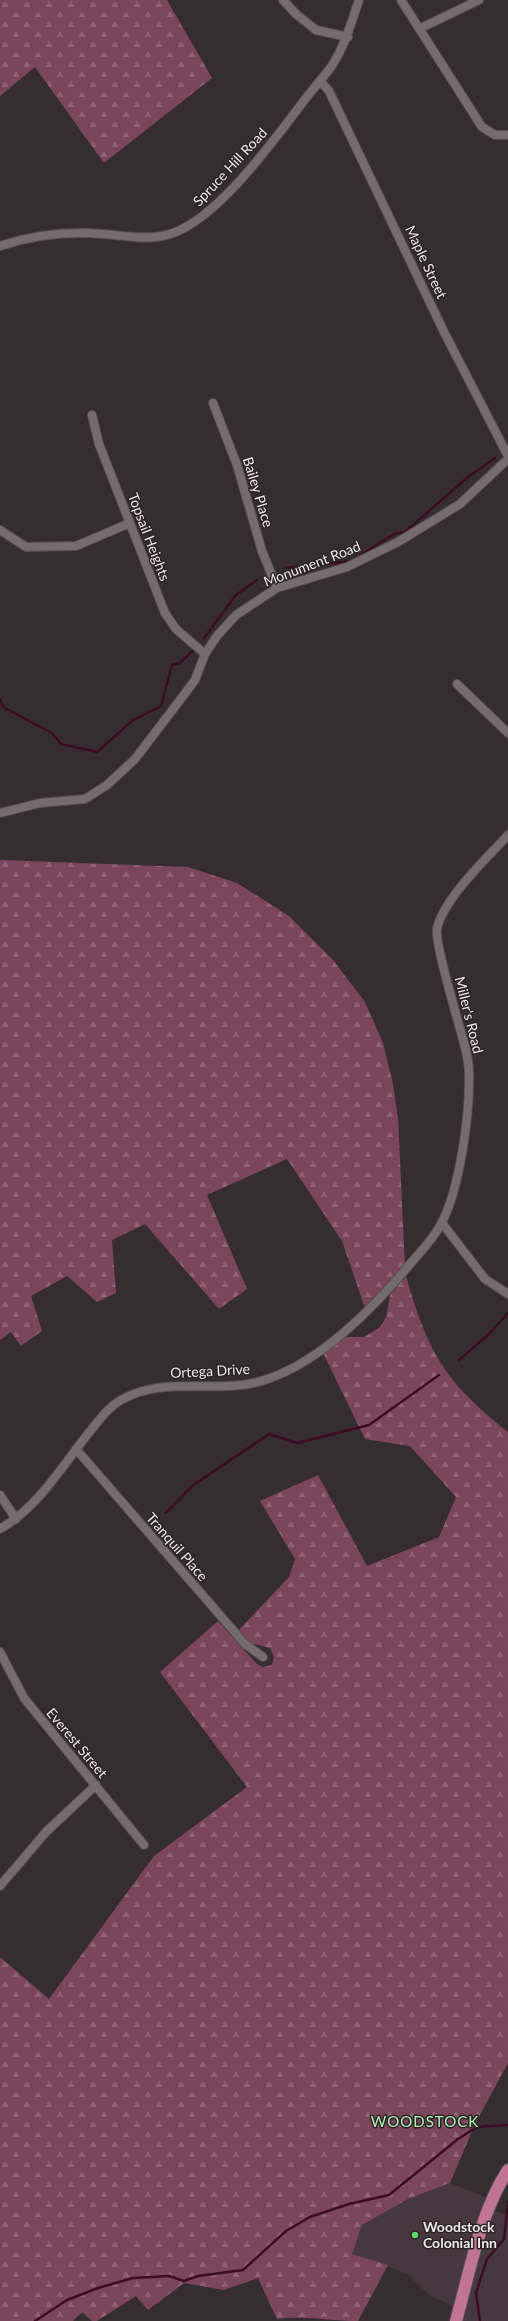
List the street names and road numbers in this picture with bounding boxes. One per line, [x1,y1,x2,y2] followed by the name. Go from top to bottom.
[189,124,270,209] street label: Spruce Hill Road
[402,223,451,301] street label: Maple Street
[240,455,277,529] street label: Bailey Place
[125,490,174,583] street label: Topsail Heights
[261,537,363,590] street label: Monument Road
[452,975,487,1055] street label: Miller's Road
[170,1360,250,1381] street label: Ortega Drive
[143,1509,212,1584] street label: Tranquil Place
[43,1704,112,1781] street label: Everest Street

